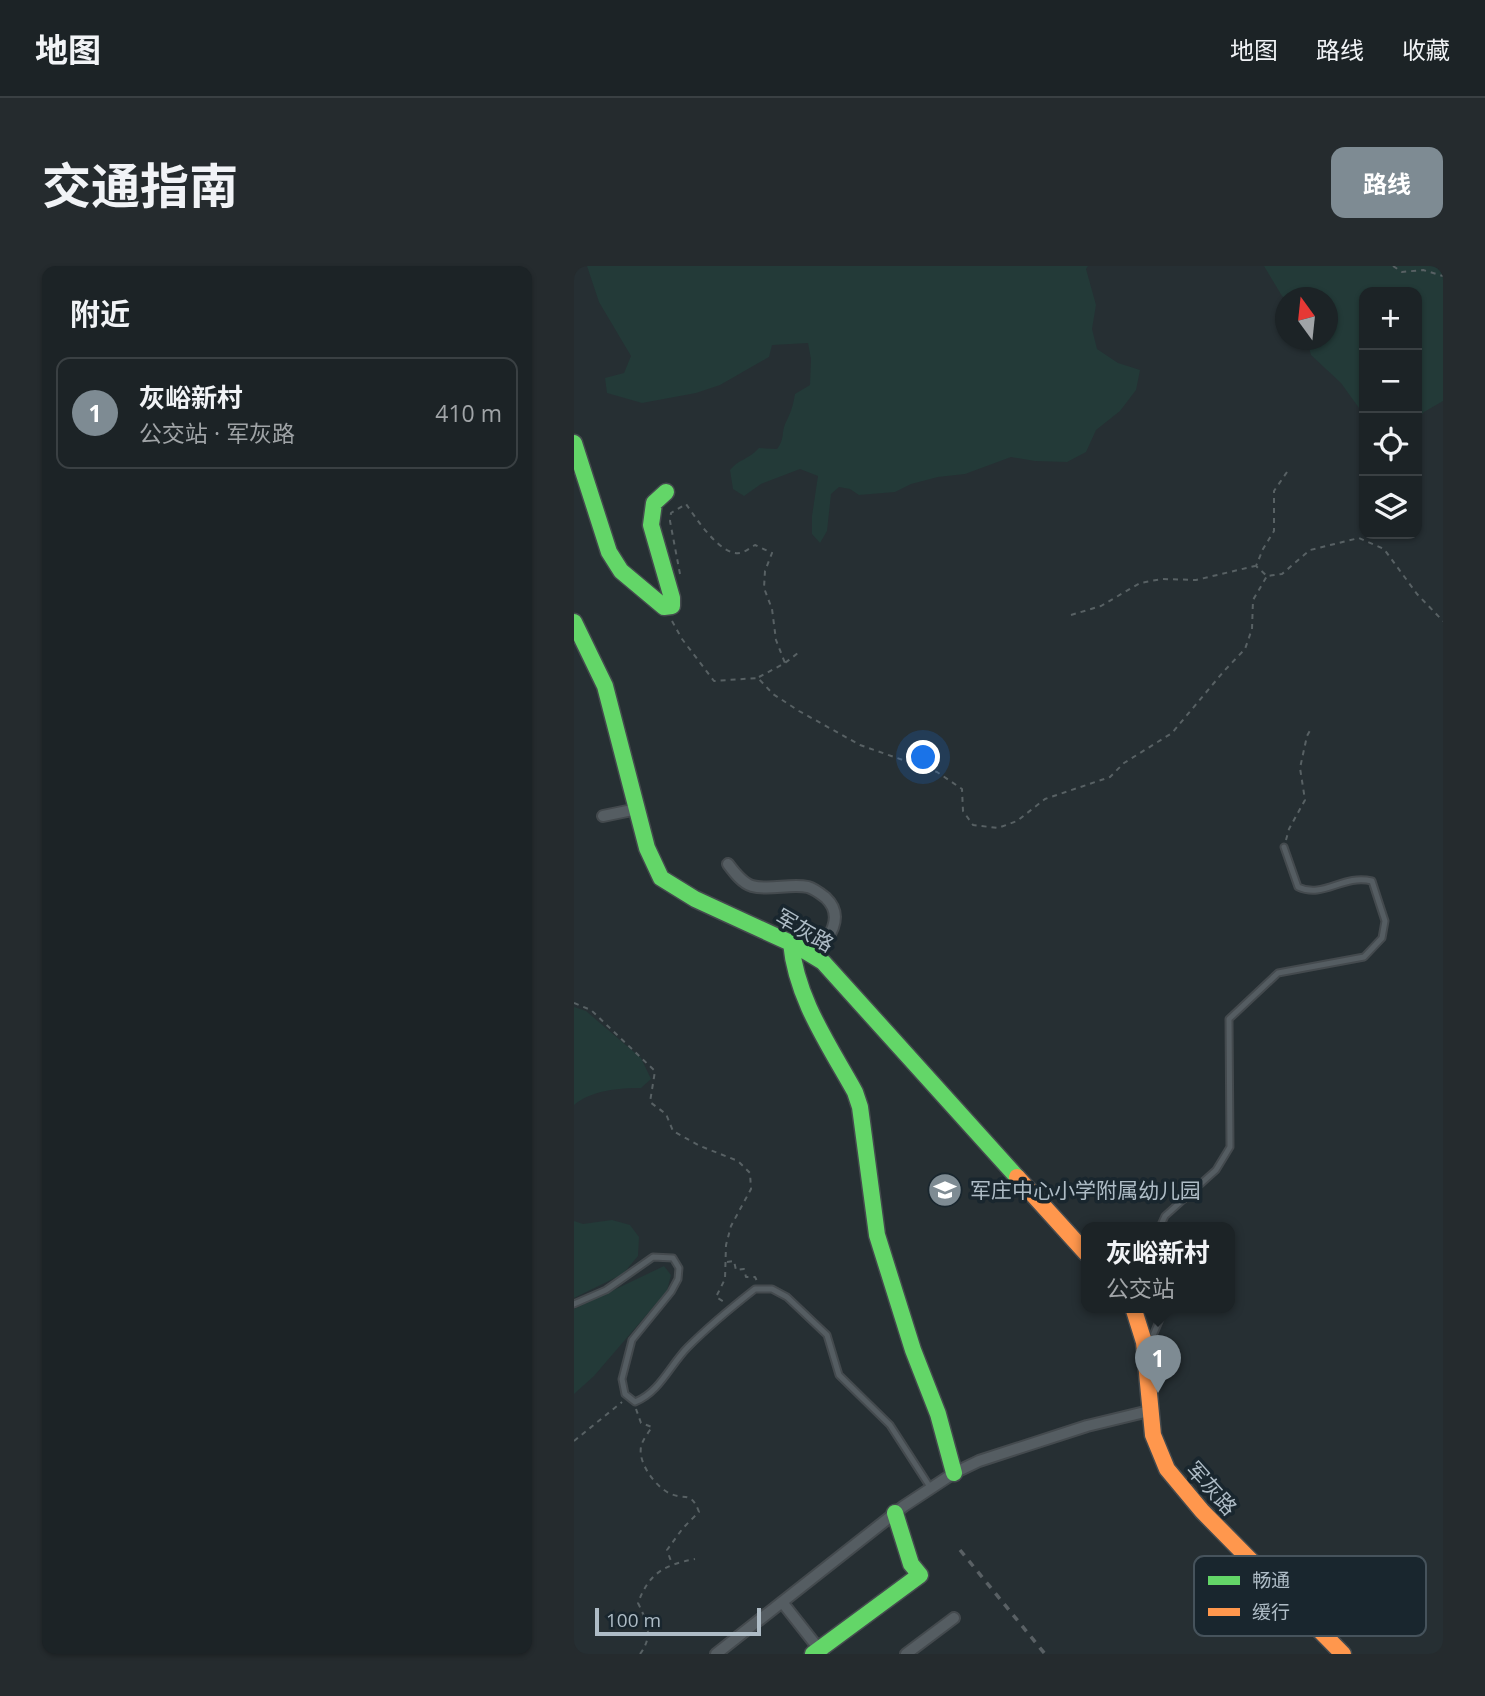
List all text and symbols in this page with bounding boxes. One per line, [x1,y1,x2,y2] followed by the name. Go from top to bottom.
[35,27,101,72] text: 地图
[1230,33,1278,66] text: 地图
[1316,33,1364,66] text: 路线
[1402,33,1450,66] text: 收藏
[1331,147,1443,218] button: 路线
[42,152,238,218] text: 交通指南
[1275,287,1338,350] north arrow
[1359,287,1422,539] map controls
[1359,287,1422,350] button: +
[70,293,130,334] text: 附近
[1359,350,1422,413] button: −
[139,379,243,415] text: 灰峪新村
[88,397,102,429] text: 1
[435,397,502,429] text: 410 m
[1359,413,1422,476] button: locate
[139,417,295,449] text: 公交站 · 军灰路
[1359,476,1422,539] button: layers
[906,740,940,774] your location
[771,902,839,958] street label: 军灰路
[926,1171,964,1209] school or university icon: 军庄中心小学附属幼儿园
[970,1176,1201,1204] place label: 军庄中心小学附属幼儿园
[1081,1222,1235,1313] popup
[1106,1234,1210,1270] text: 灰峪新村
[1106,1272,1175,1304] text: 公交站
[1135,1335,1181,1393] pin: 1
[1181,1455,1243,1521] street label: 军灰路
[1194,1556,1426,1636] legend
[1252,1567,1290,1593] text: 畅通
[1252,1599,1290,1625] text: 缓行
[595,1605,761,1637] scale bar
[606,1607,661,1633] text: 100 m

